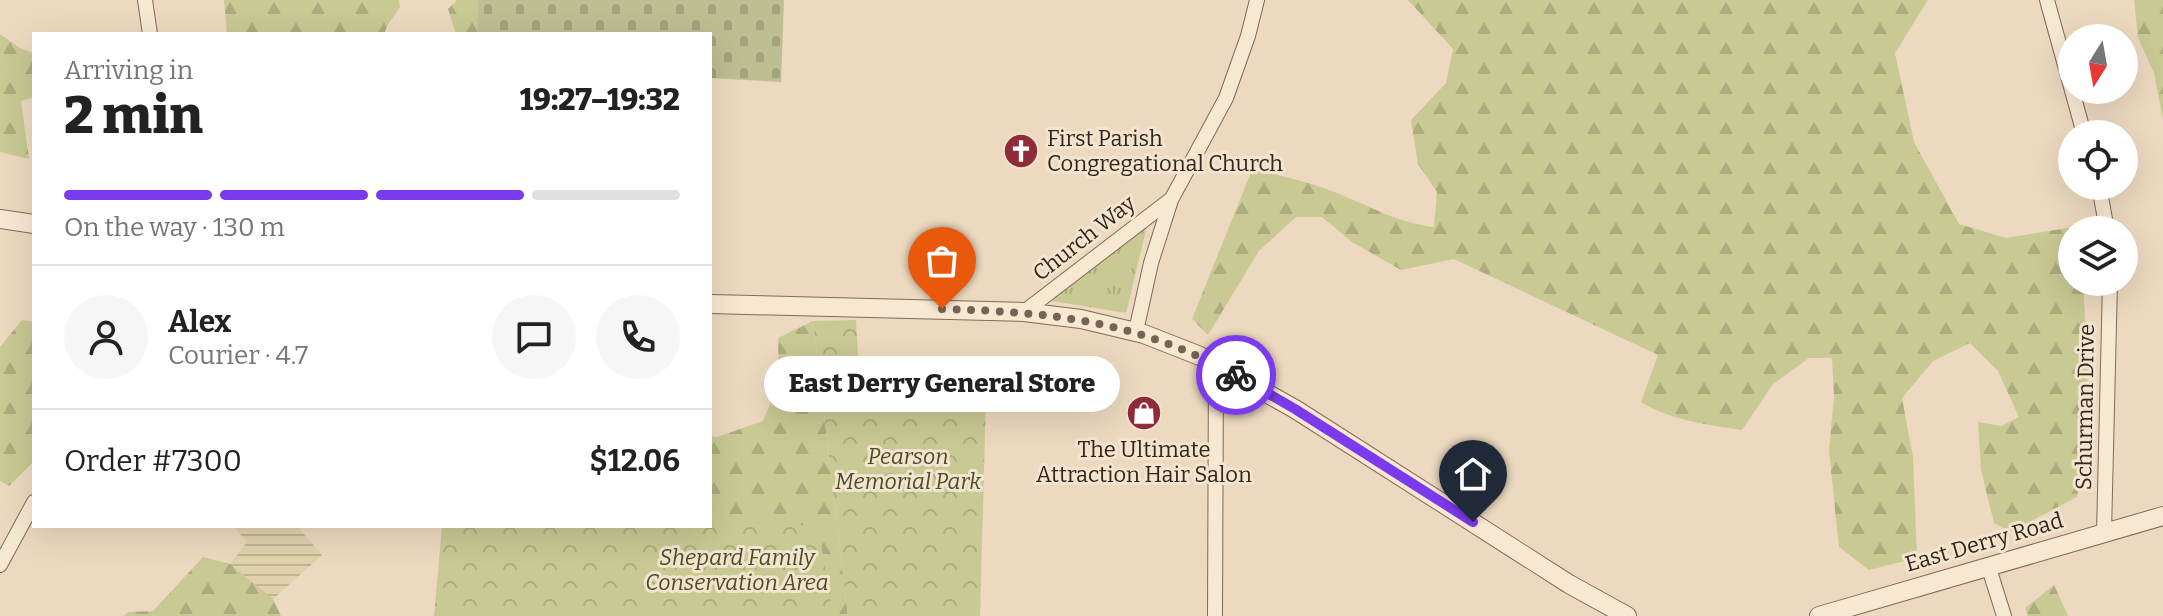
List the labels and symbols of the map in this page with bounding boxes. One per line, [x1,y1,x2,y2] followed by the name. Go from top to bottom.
[2058,24,2138,104] north arrow
[1047,125,1283,177] place label: First Parish Congregational Church
[1002,132,1040,170] church icon: First Parish Congregational Church
[1027,189,1141,286] street label: Church Way
[908,227,976,309] pin
[2070,324,2100,490] street label: Schurman Drive
[1196,335,1276,415] courier
[764,357,1120,413] callout: East Derry General Store
[1125,394,1163,432] shop icon: The Ultimate Attraction Hair Salon
[1036,436,1252,488] place label: The Ultimate Attraction Hair Salon
[1439,440,1507,522] pin
[835,443,982,495] park label: Pearson Memorial Park
[1902,507,2066,577] street label: East Derry Road
[645,544,829,596] park label: Shepard Family Conservation Area

